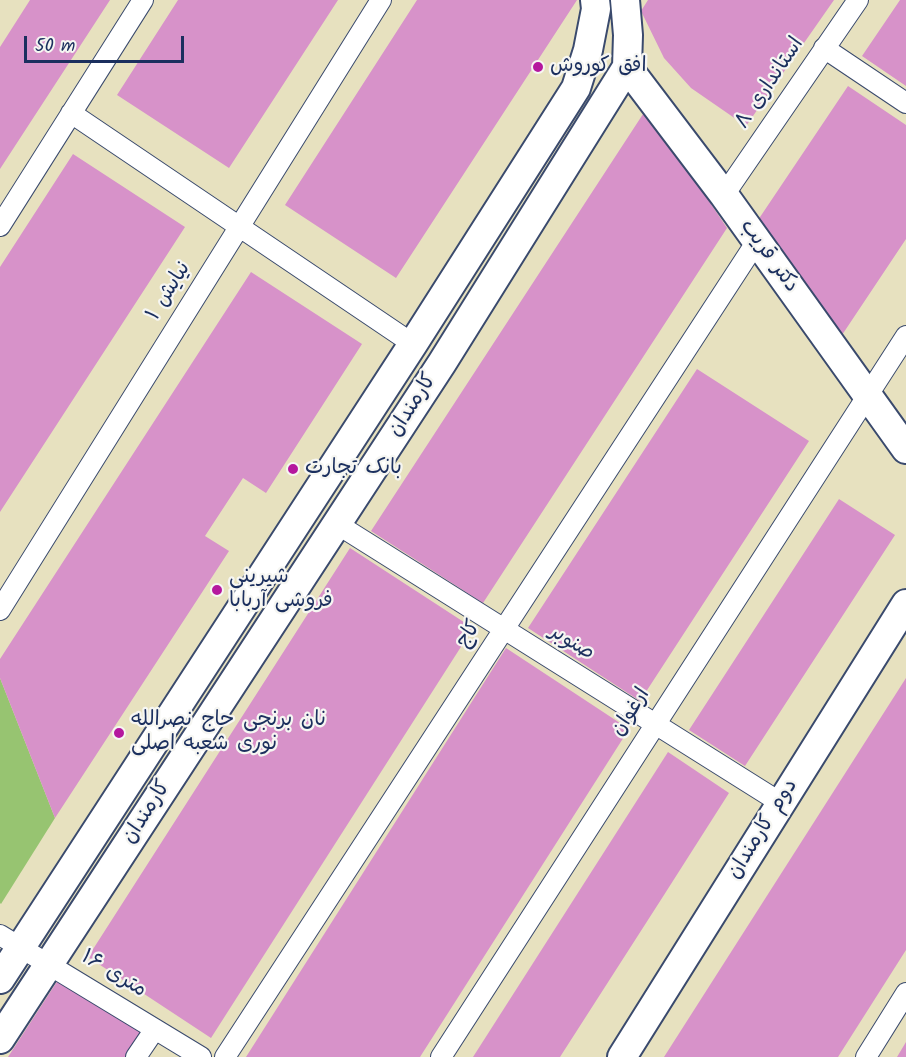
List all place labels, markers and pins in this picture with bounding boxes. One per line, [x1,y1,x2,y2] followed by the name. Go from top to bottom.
[550,54,647,80] place label: افق کوروش
[531,60,545,74] marker: افق کوروش
[305,456,402,482] place label: بانک تجارت
[286,462,300,476] marker: بانک تجارت
[229,565,333,615] place label: شیرینی فروشی آربابا
[210,583,224,597] marker: شیرینی فروشی آربابا
[131,708,326,758] place label: نان برنجی حاج نصرالله نوری شعبه اصلی
[112,726,126,740] marker: نان برنجی حاج نصرالله نوری شعبه اصلی

